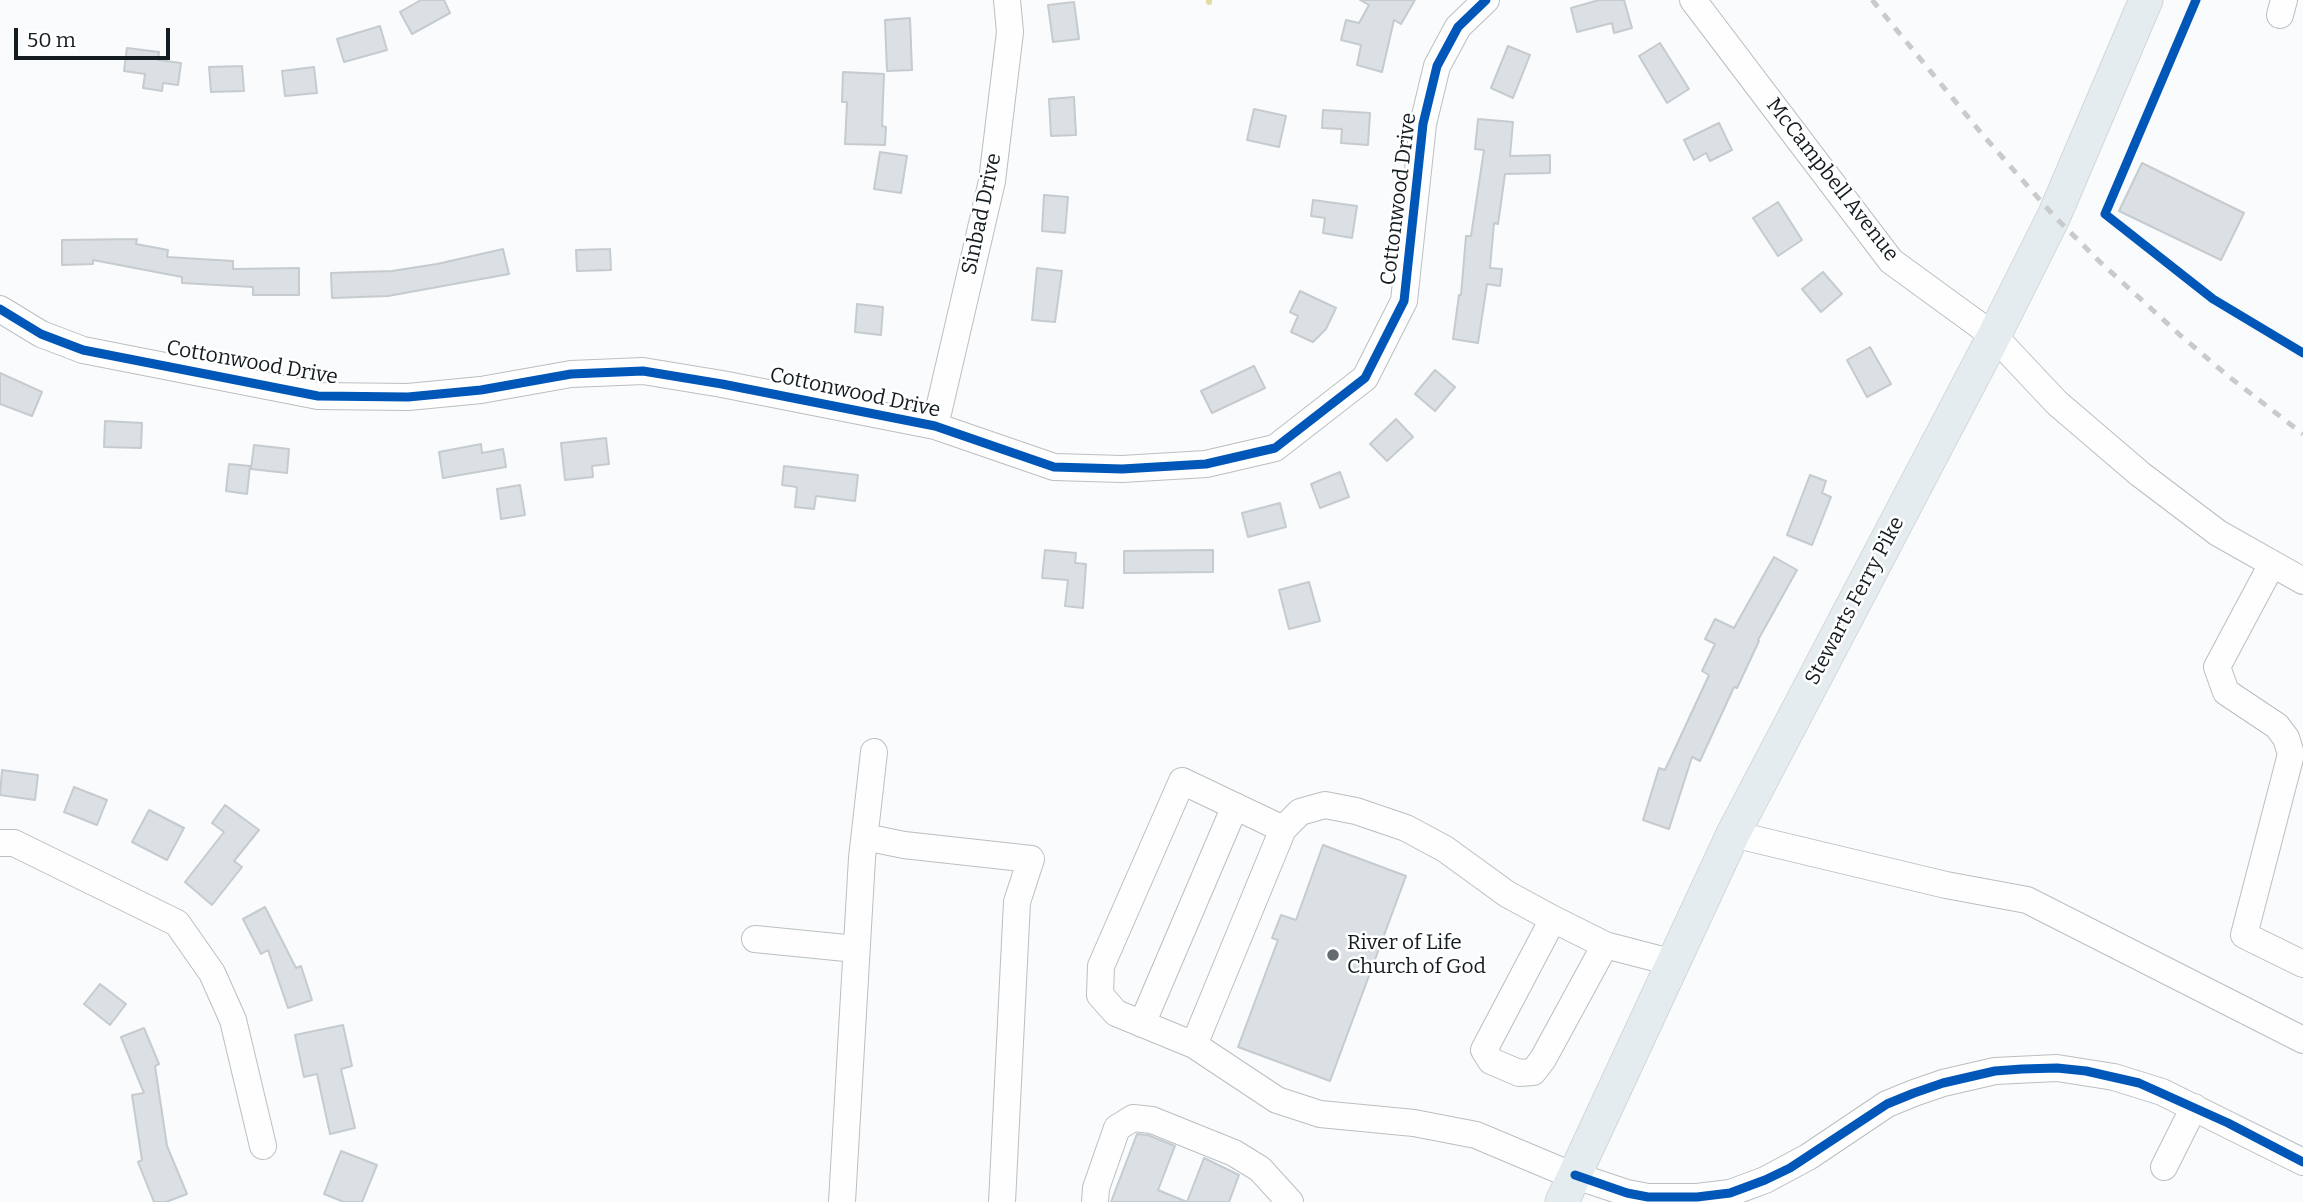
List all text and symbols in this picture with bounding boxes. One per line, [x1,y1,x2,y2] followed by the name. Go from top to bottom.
[18,14,173,58] scale bar
[27,27,76,53] text: 50 m
[1760,93,1904,267] street label: McCampbell Avenue
[1376,111,1422,287] street label: Cottonwood Drive
[957,151,1007,277] street label: Sinbad Drive
[164,336,340,390] street label: Cottonwood Drive
[767,363,943,423] street label: Cottonwood Drive
[1800,513,1910,689] street label: Stewarts Ferry Pike
[1347,930,1486,980] place label: River of Life Church of God
[1325,947,1341,963] marker: River of Life Church of God

